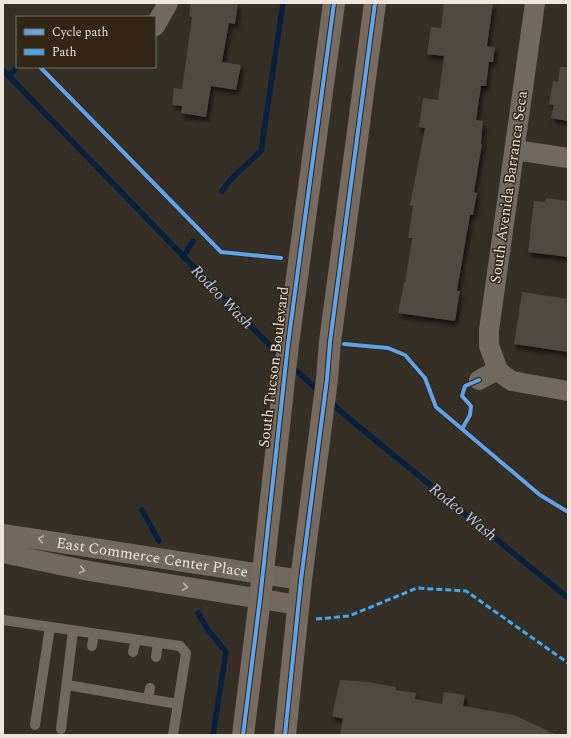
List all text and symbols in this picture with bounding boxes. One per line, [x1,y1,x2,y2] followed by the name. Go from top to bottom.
[16,16,156,68] legend
[52,23,109,42] text: Cycle path
[52,43,77,62] text: Path
[484,89,534,285] street label: South Avenida Barranca Seca
[185,259,259,335] water label: Rodeo Wash
[253,285,295,449] street label: South Tucson Boulevard
[424,477,502,547] water label: Rodeo Wash
[55,531,250,583] street label: East Commerce Center Place
[38,536,44,544] one-way arrow
[79,565,85,573] one-way arrow
[182,582,188,591] one-way arrow

